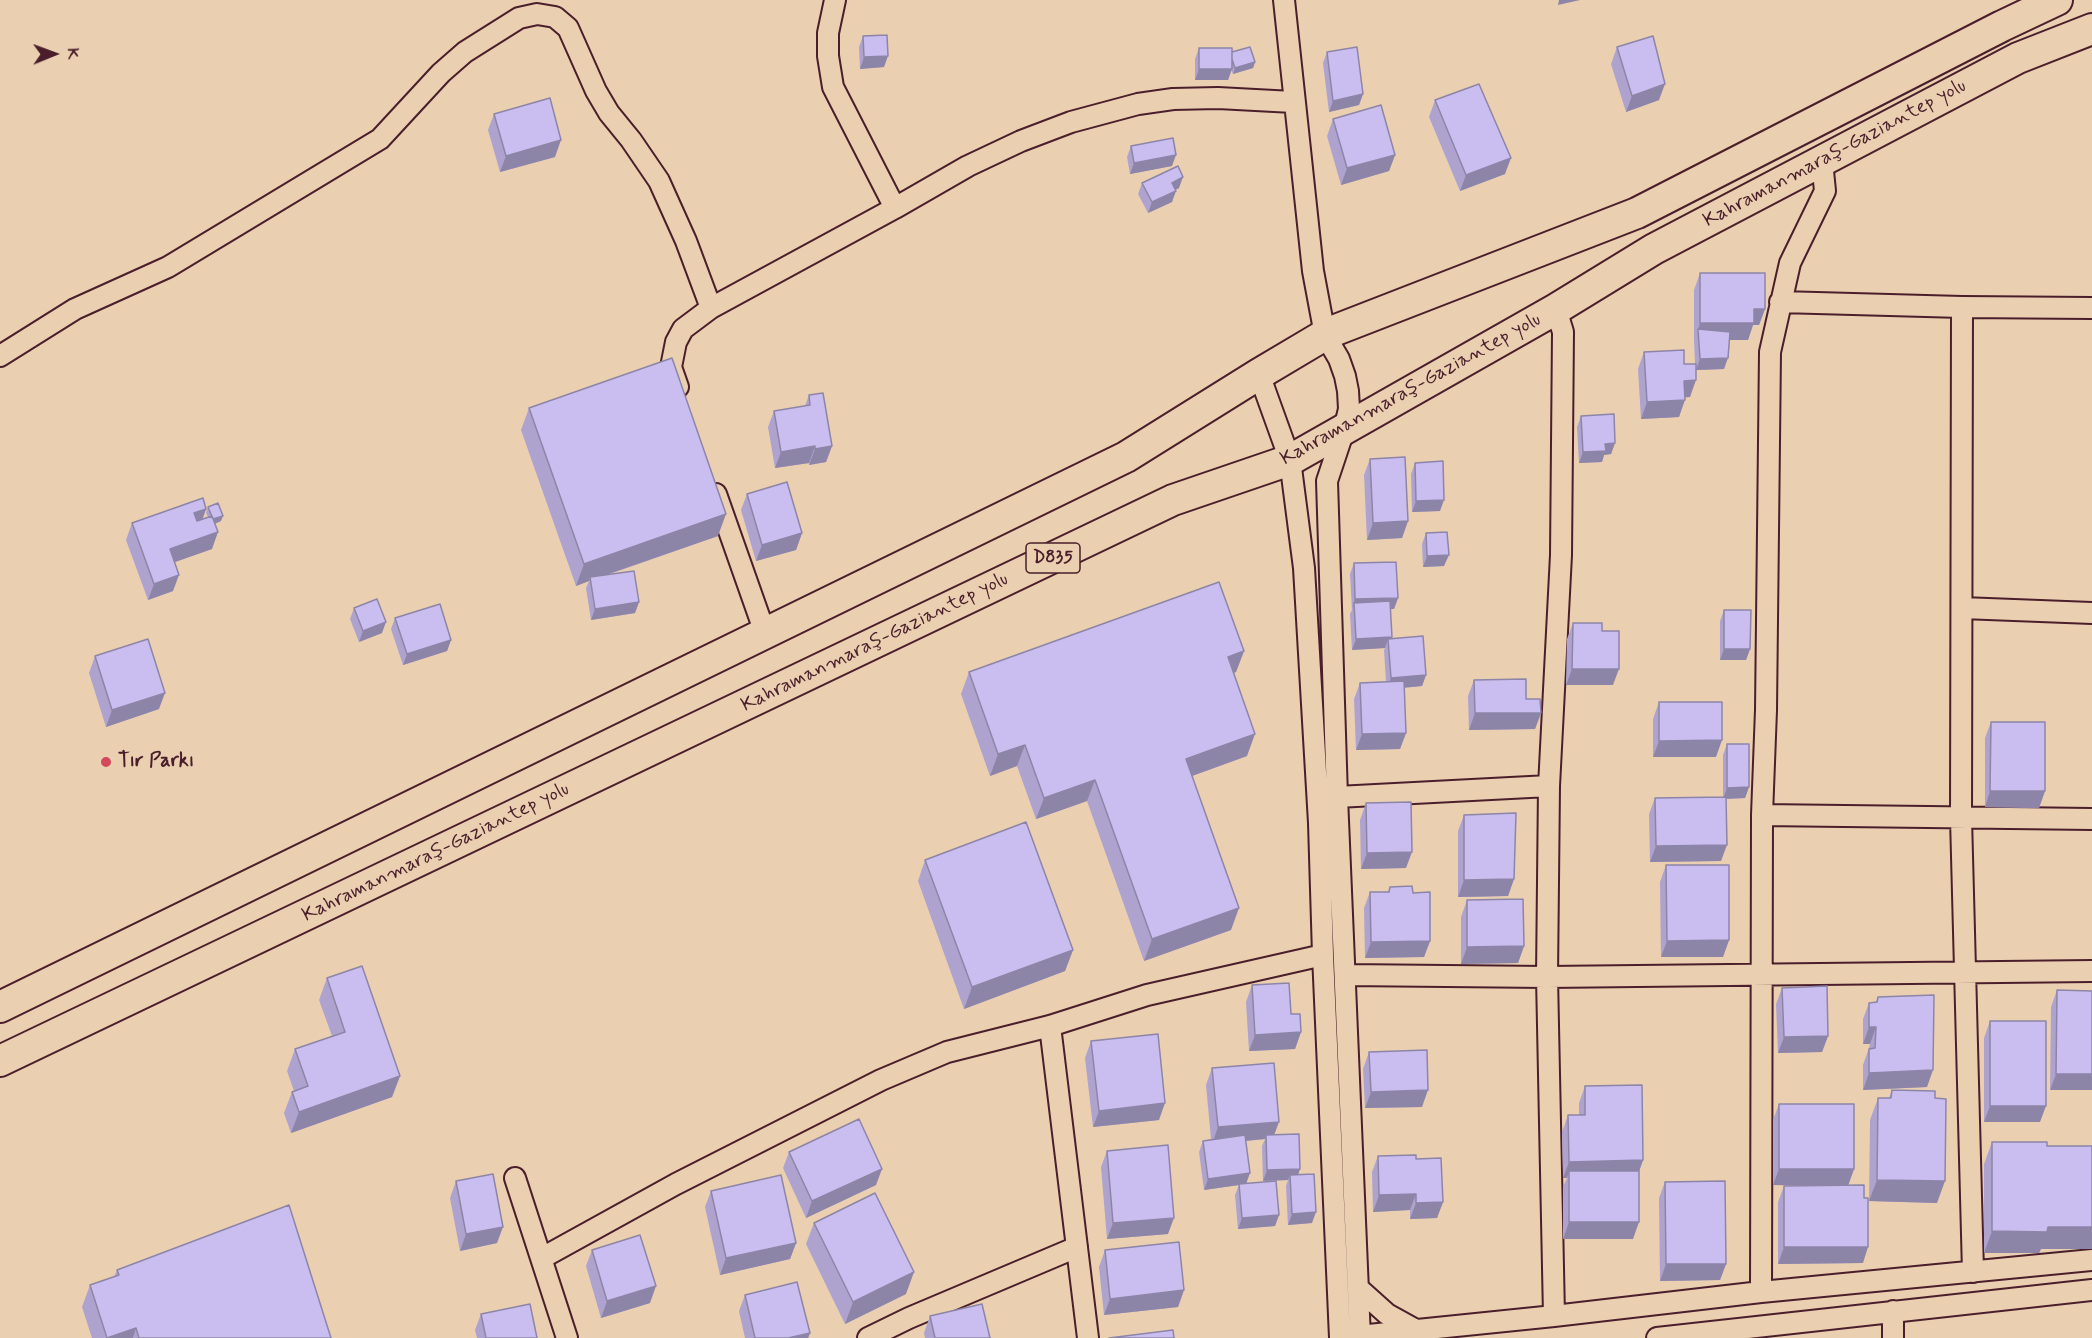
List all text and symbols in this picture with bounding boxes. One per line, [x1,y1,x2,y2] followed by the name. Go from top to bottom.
[24,24,84,84] north arrow
[62,48,83,60] text: K
[1700,74,1970,234] street label: Kahramanmaraş-Gaziantep yolu
[1277,308,1545,472] street label: Kahramanmaraş-Gaziantep yolu
[1026,543,1080,573] road number: D835
[738,568,1012,718] street label: Kahramanmaraş-Gaziantep yolu
[118,750,194,774] place label: Tır Parkı
[99,755,113,769] marker: Tır Parkı
[299,778,573,928] street label: Kahramanmaraş-Gaziantep yolu

